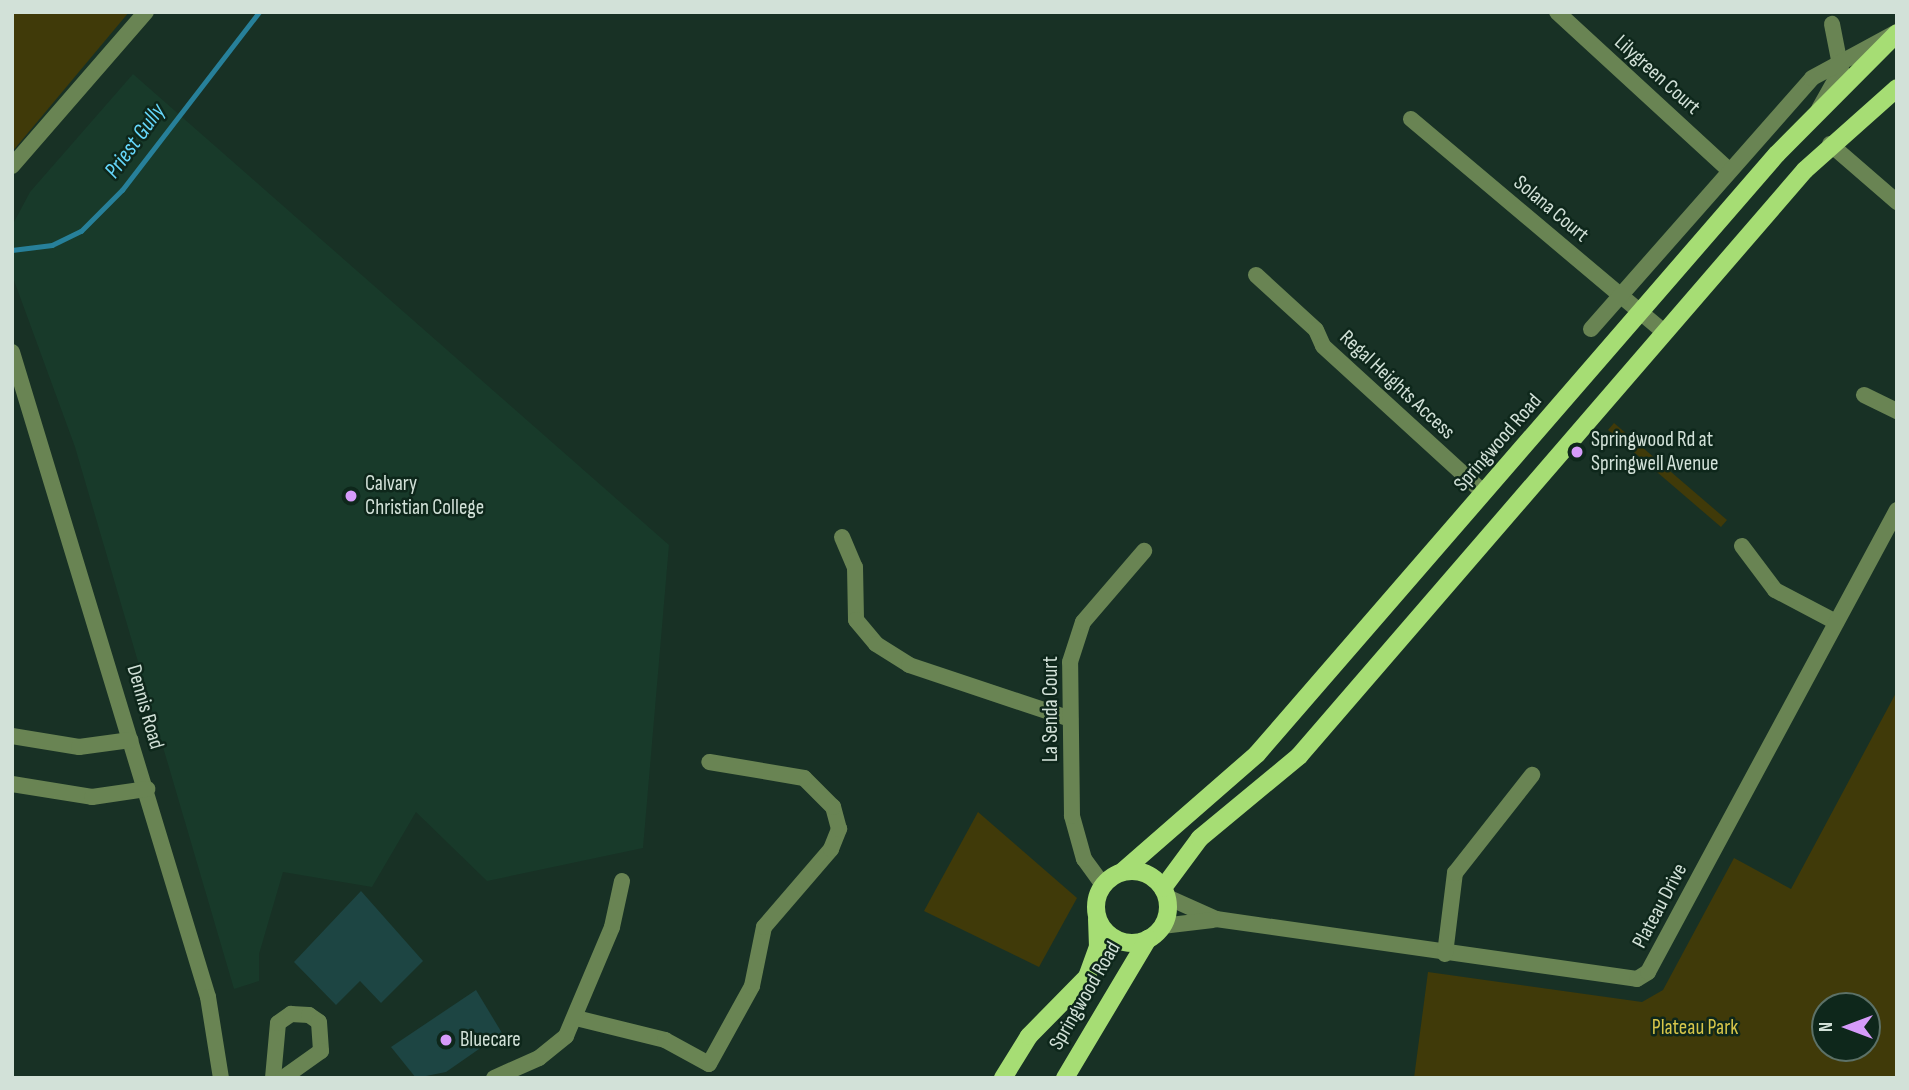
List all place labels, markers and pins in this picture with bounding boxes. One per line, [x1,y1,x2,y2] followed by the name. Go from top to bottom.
[1591,427,1718,477] place label: Springwood Rd at Springwell Avenue
[1569,444,1585,460] marker: Springwood Rd at Springwell Avenue
[365,471,484,521] place label: Calvary Christian College
[343,488,359,504] marker: Calvary Christian College
[460,1027,521,1053] place label: Bluecare
[438,1032,454,1048] marker: Bluecare

